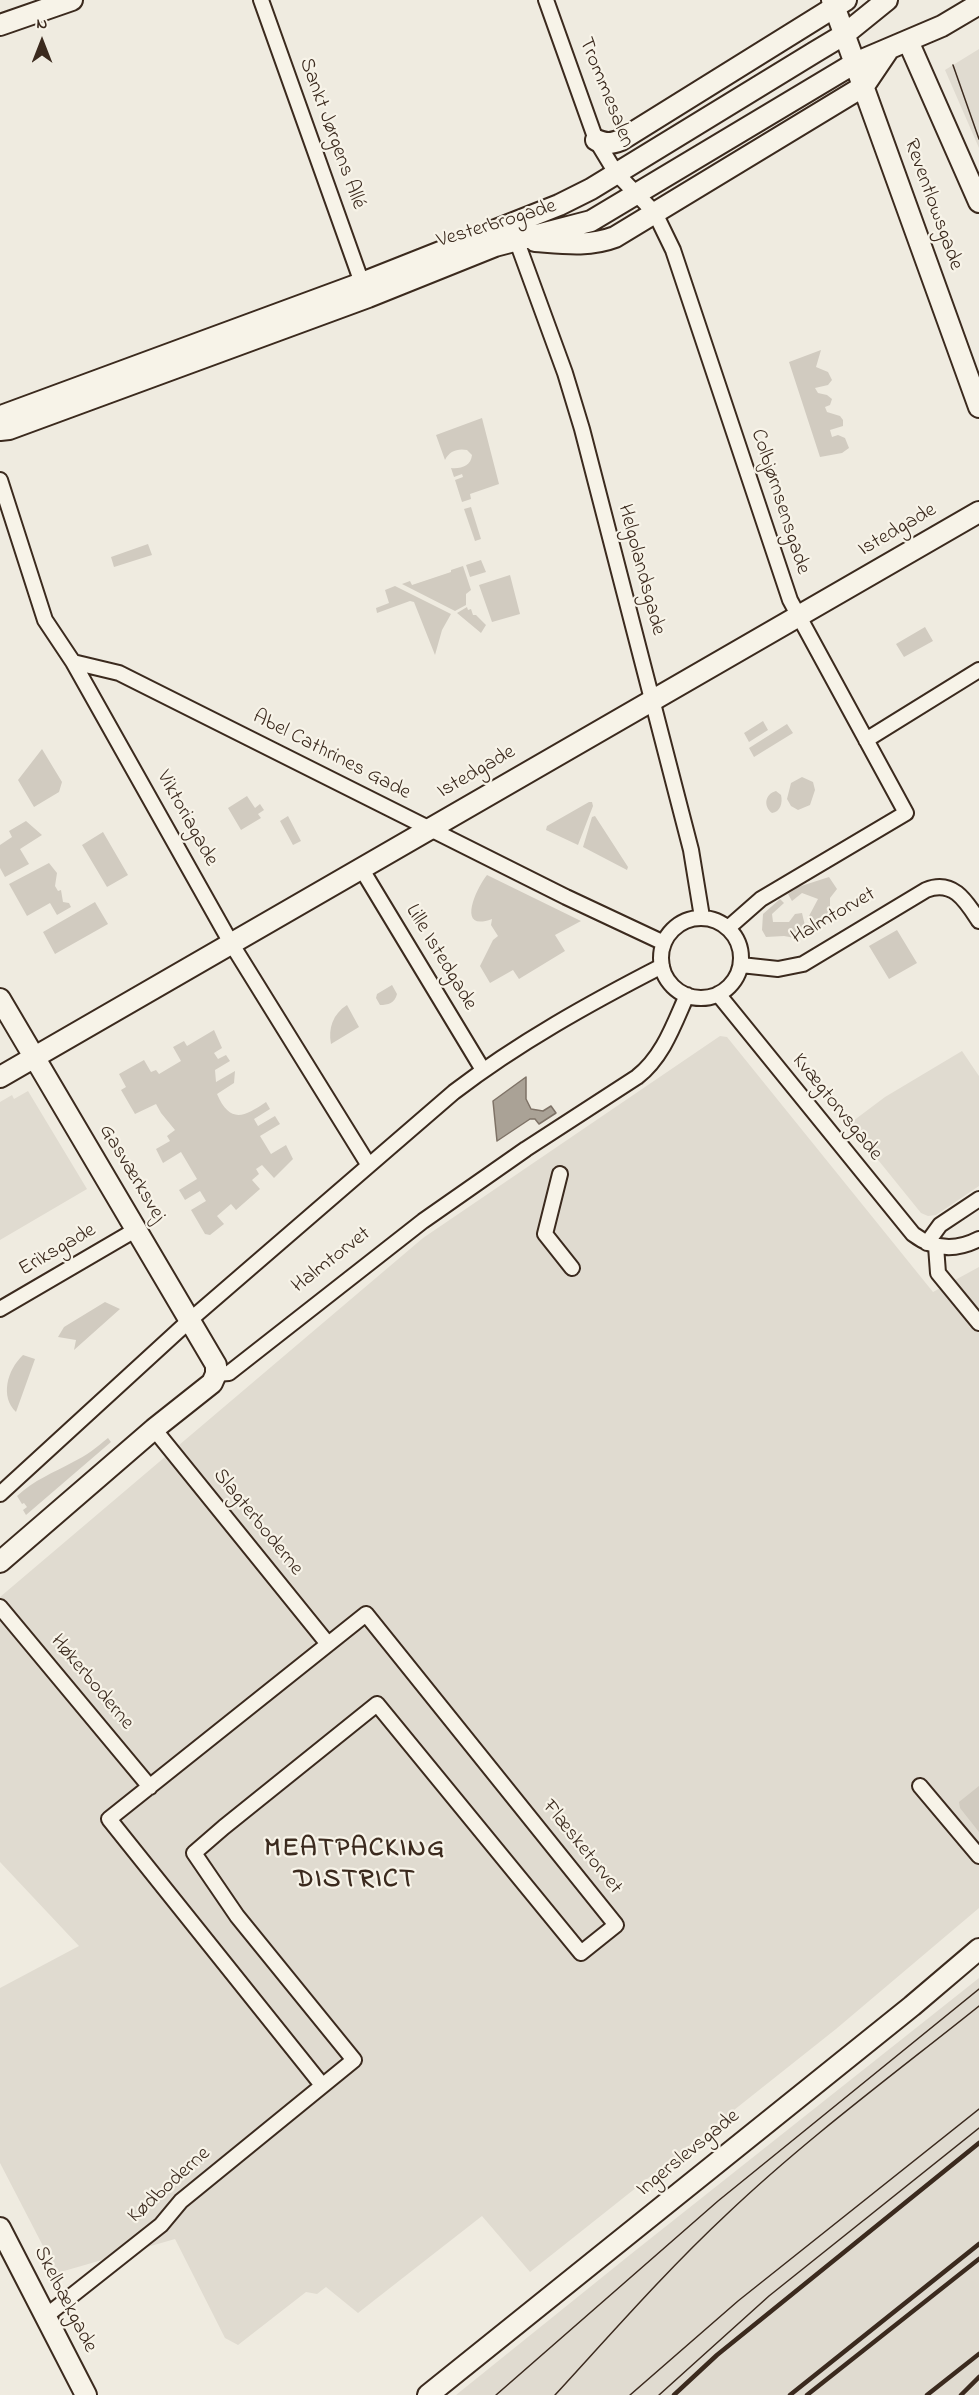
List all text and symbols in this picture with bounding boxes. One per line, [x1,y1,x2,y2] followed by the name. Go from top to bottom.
[12,12,72,72] north arrow
[37,12,47,36] text: N
[571,34,639,152] street label: Trommesalen
[292,55,370,213] street label: Sankt Jørgens Allé
[897,136,967,274] street label: Reventlowsgade
[434,195,560,255] street label: Vesterbrogade
[744,426,814,578] street label: Colbjørnsensgade
[855,499,941,563] street label: Istedgade
[610,502,670,638] street label: Helgolandsgade
[248,705,414,807] street label: Abel Cathrines Gade
[434,741,520,805] street label: Istedgade
[149,767,223,871] street label: Viktoriagade
[787,883,881,951] street label: Halmtorvet
[399,900,481,1016] street label: Lille Istedgade
[785,1049,887,1167] street label: Kvægtorvsgade
[92,1120,170,1228] street label: Gasværksvej
[15,1219,101,1283] street label: Eriksgade
[288,1222,376,1300] street label: Halmtorvet
[206,1464,308,1582] street label: Slagterboderne
[44,1630,138,1736] street label: Høkerboderne
[535,1796,627,1900] street label: Flæsketorvet
[264,1835,446,1898] district label: MEATPACKING DISTRICT
[632,2105,746,2203] street label: Ingerslevsgade
[124,2142,216,2230] street label: Kødboderne
[27,2243,101,2357] street label: Skelbækgade

